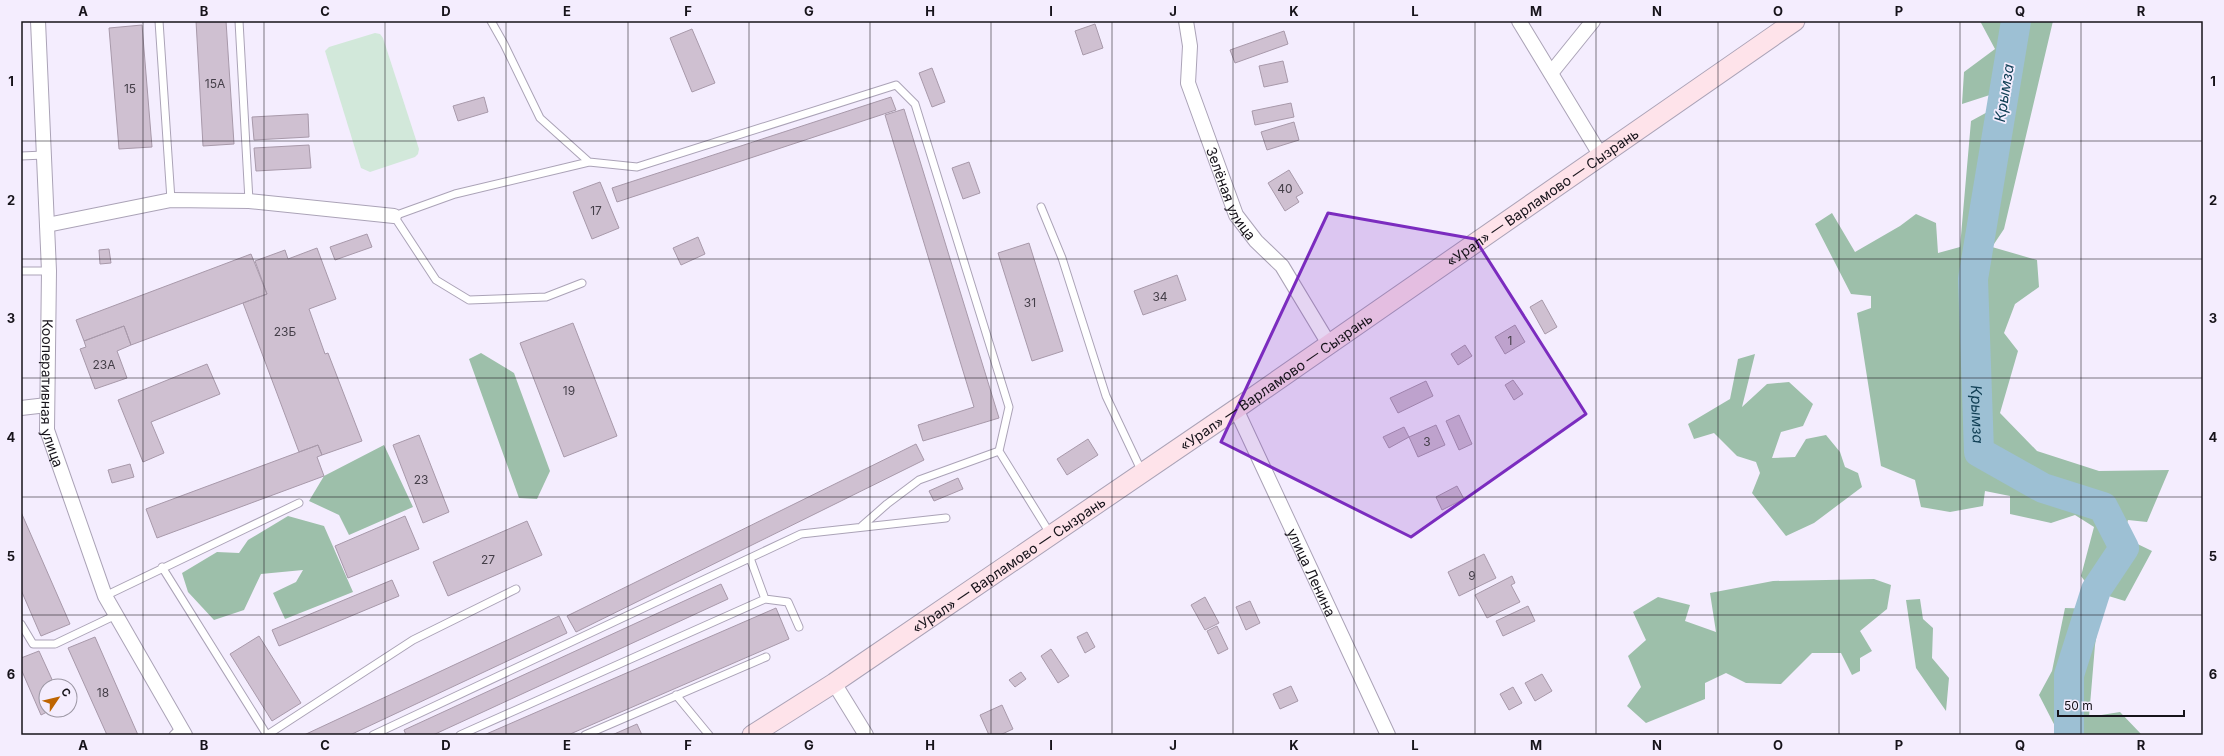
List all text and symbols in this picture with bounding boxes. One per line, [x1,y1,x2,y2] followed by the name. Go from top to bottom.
[78,3,88,19] text: A
[200,3,209,19] text: B
[320,3,330,19] text: C
[441,3,451,19] text: D
[563,3,571,19] text: E
[684,3,692,19] text: F
[804,3,814,19] text: G
[925,3,935,19] text: H
[1049,3,1053,19] text: I
[1169,3,1177,19] text: J
[1289,3,1299,19] text: K
[1411,3,1419,19] text: L
[1530,3,1542,19] text: M
[1652,3,1662,19] text: N
[1773,3,1783,19] text: O
[1895,3,1903,19] text: P
[2015,3,2025,19] text: Q
[2137,3,2146,19] text: R
[1990,63,2018,123] water label: Крымза
[8,73,14,89] text: 1
[2210,73,2216,89] text: 1
[205,76,225,91] house number: 15А
[124,81,136,96] house number: 15
[1443,124,1641,269] street label: «Урал» — Варламово — Сызрань
[1203,144,1260,243] street label: Зелёная улица
[1277,181,1293,196] house number: 40
[7,192,15,208] text: 2
[2209,192,2217,208] text: 2
[590,203,602,218] house number: 17
[1152,289,1168,304] house number: 34
[1024,295,1036,310] house number: 31
[1176,309,1375,454] street label: «Урал» — Варламово — Сызрань
[7,310,15,326] text: 3
[2209,310,2217,326] text: 3
[39,319,68,469] street label: Кооперативная улица
[274,324,296,339] house number: 23Б
[1508,333,1512,348] house number: 1
[92,357,116,372] house number: 23А
[563,383,575,398] house number: 19
[1967,385,1988,444] water label: Крымза
[7,429,16,445] text: 4
[2209,429,2218,445] text: 4
[1423,434,1431,449] house number: 3
[414,472,428,487] house number: 23
[908,492,1108,636] street label: «Урал» — Варламово — Сызрань
[1284,525,1340,619] street label: улица Ленина
[7,548,15,564] text: 5
[2209,548,2217,564] text: 5
[481,552,495,567] house number: 27
[1468,568,1476,583] house number: 9
[7,666,15,682] text: 6
[2209,666,2217,682] text: 6
[38,678,78,718] north arrow
[58,685,74,700] text: С
[97,685,109,700] house number: 18
[2058,692,2184,718] scale bar
[2064,698,2093,713] text: 50 m
[78,737,88,753] text: A
[200,737,209,753] text: B
[320,737,330,753] text: C
[441,737,451,753] text: D
[563,737,571,753] text: E
[684,737,692,753] text: F
[804,737,814,753] text: G
[925,737,935,753] text: H
[1049,737,1053,753] text: I
[1169,737,1177,753] text: J
[1289,737,1299,753] text: K
[1411,737,1419,753] text: L
[1530,737,1542,753] text: M
[1652,737,1662,753] text: N
[1773,737,1783,753] text: O
[1895,737,1903,753] text: P
[2015,737,2025,753] text: Q
[2137,737,2146,753] text: R

